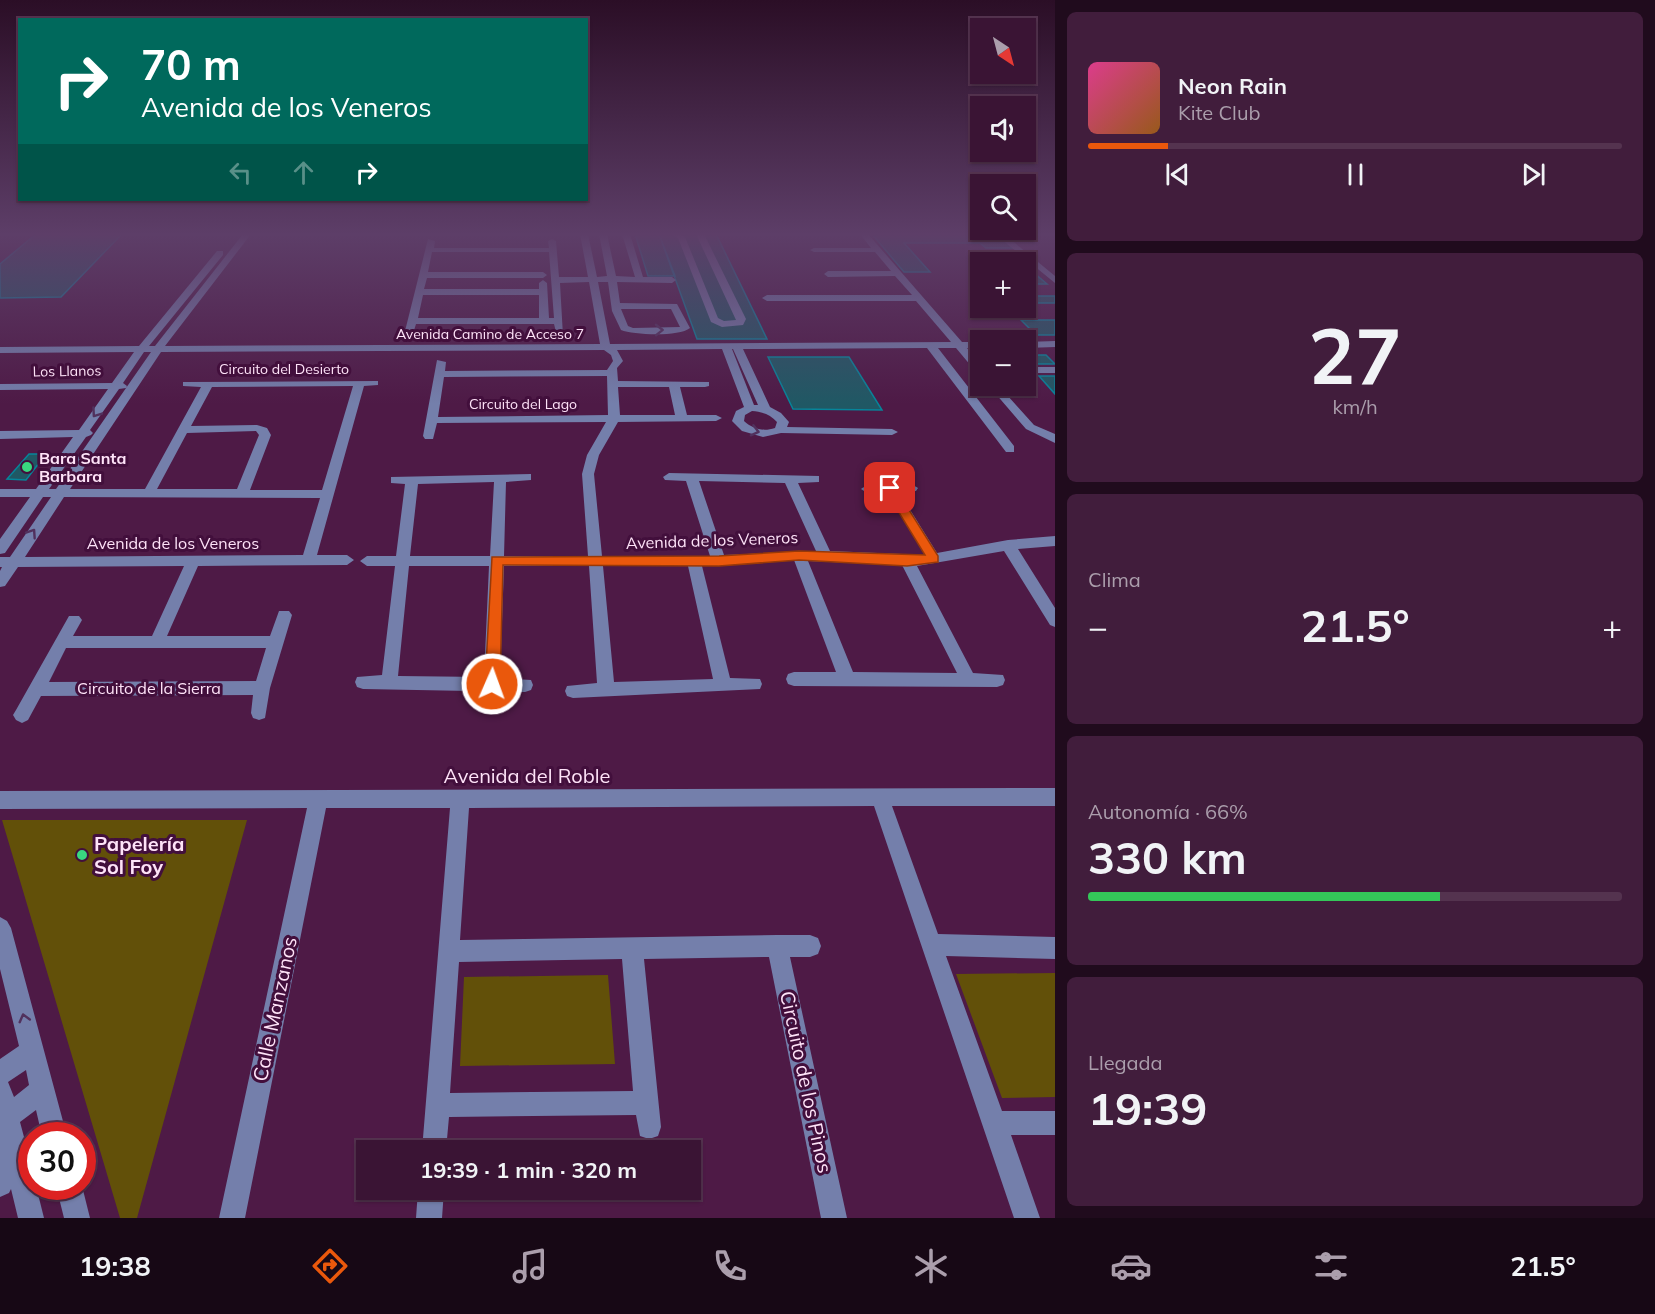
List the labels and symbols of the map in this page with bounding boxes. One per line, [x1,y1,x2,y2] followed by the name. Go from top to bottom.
[970,18,1036,84] north arrow
[654,324,663,337] one-way arrow
[396,325,584,343] street label: Avenida Camino de Acceso 7
[219,360,349,378] street label: Circuito del Desierto
[33,361,102,381] street label: Los Llanos
[469,395,577,413] street label: Circuito del Lago
[92,406,103,417] one-way arrow
[750,424,760,437] one-way arrow
[39,448,126,486] place label: Bara Santa Barbara
[20,460,34,474] marker: Bara Santa Barbara
[864,462,915,513] pin
[626,527,799,553] street label: Avenida de los Veneros
[25,529,36,540] one-way arrow
[87,533,259,553] street label: Avenida de los Veneros
[460,652,524,716] position arrow
[77,678,221,698] street label: Circuito de la Sierra
[444,763,610,788] street label: Avenida del Roble
[94,831,184,879] place label: Papelería Sol Foy
[75,848,89,862] marker: Papelería Sol Foy
[247,934,302,1083] street label: Calle Manzanos
[775,989,838,1175] street label: Circuito de los Pinos
[19,1013,32,1023] one-way arrow
[18,1122,96,1200] speed limit sign: 30

